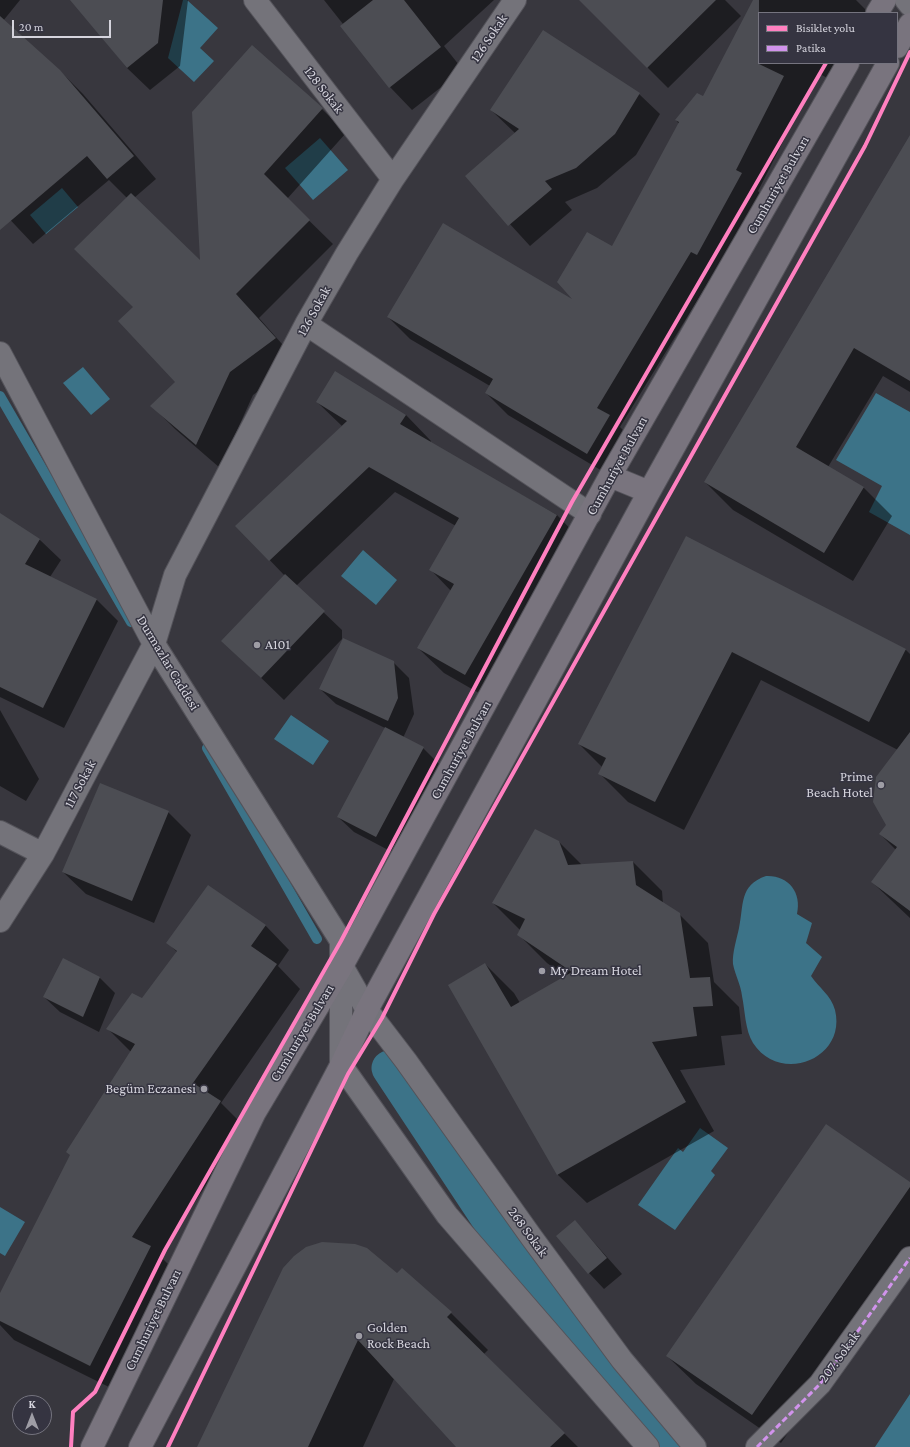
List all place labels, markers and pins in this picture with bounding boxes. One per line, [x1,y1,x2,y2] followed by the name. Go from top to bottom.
[265,637,290,653] place label: A101
[252,640,262,650] marker: A101
[806,769,873,802] place label: Prime Beach Hotel
[876,780,886,790] marker: Prime Beach Hotel
[550,963,642,979] place label: My Dream Hotel
[537,966,547,976] marker: My Dream Hotel
[105,1081,196,1097] place label: Begüm Eczanesi
[199,1084,209,1094] marker: Begüm Eczanesi
[367,1320,430,1352] place label: Golden Rock Beach
[354,1331,364,1341] marker: Golden Rock Beach

